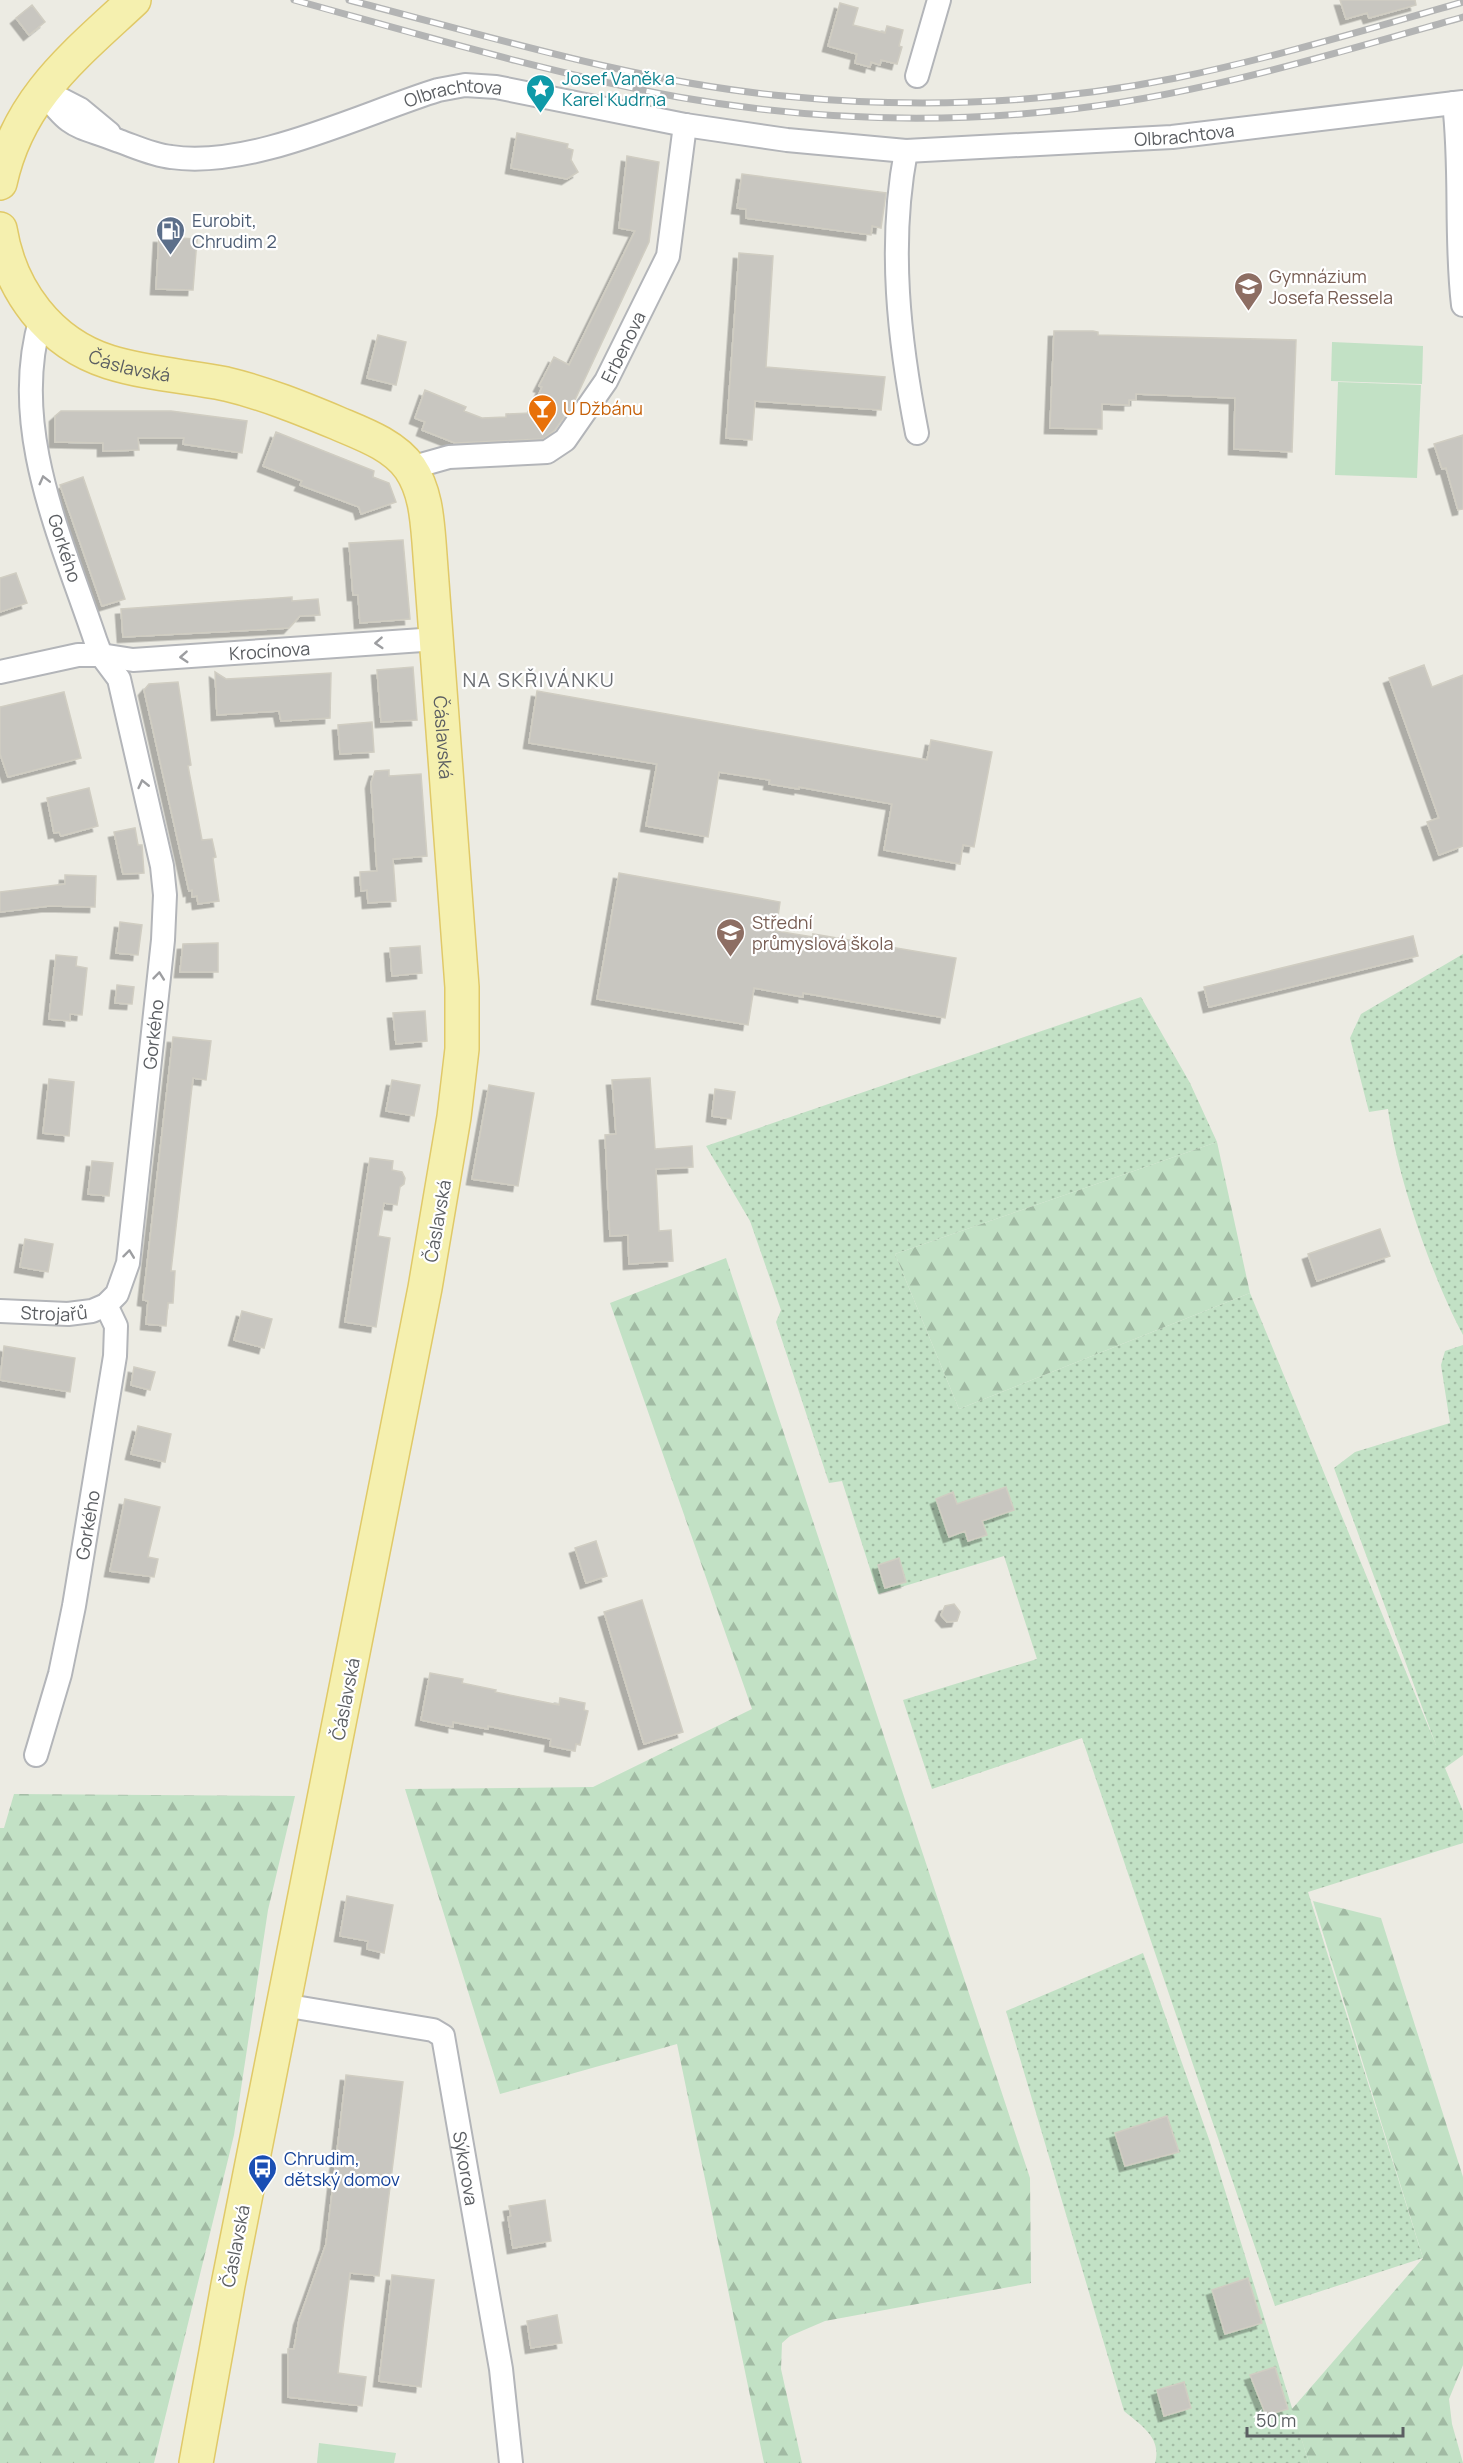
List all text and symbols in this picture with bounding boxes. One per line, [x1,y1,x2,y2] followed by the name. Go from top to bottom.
[562,66,675,111] place label: Josef Vaněk a Karel Kudrna
[525,72,557,114] place icon: Josef Vaněk a Karel Kudrna
[400,73,505,113] street label: Olbrachtova
[1134,118,1236,151] street label: Olbrachtova
[192,208,277,253] place label: Eurobit, Chrudim 2
[155,214,187,256] fuel station icon: Eurobit, Chrudim 2
[1269,264,1393,309] place label: Gymnázium Josefa Ressela
[1232,270,1264,312] school or university icon: Gymnázium Josefa Ressela
[595,307,651,387] street label: Erbenova
[85,344,172,387] street label: Čáslavská
[526,392,558,434] bar icon: U Džbánu
[563,396,643,420] place label: U Džbánu
[38,475,51,485] one-way arrow
[43,511,87,585] street label: Gorkého
[228,636,311,665] street label: Krocínova
[374,636,383,649] one-way arrow
[180,650,189,663] one-way arrow
[463,666,615,693] district label: NA SKŘIVÁNKU
[428,695,459,780] street label: Čáslavská
[138,779,151,789] one-way arrow
[752,910,893,955] place label: Střední průmyslová škola
[715,916,747,958] school or university icon: Střední průmyslová škola
[152,972,165,981] one-way arrow
[137,998,169,1071] street label: Gorkého
[418,1178,456,1264] street label: Čáslavská
[122,1249,135,1258] one-way arrow
[20,1300,89,1326] street label: Strojařů
[70,1488,105,1562] street label: Gorkého
[325,1656,365,1742] street label: Čáslavská
[448,2129,484,2207] street label: Sýkorova
[284,2146,400,2191] place label: Chrudim, dětský domov
[247,2152,279,2194] bus stop icon: Chrudim, dětský domov
[215,2203,255,2289] street label: Čáslavská
[1247,2400,1403,2438] scale bar
[1256,2408,1296,2432] text: 50 m

